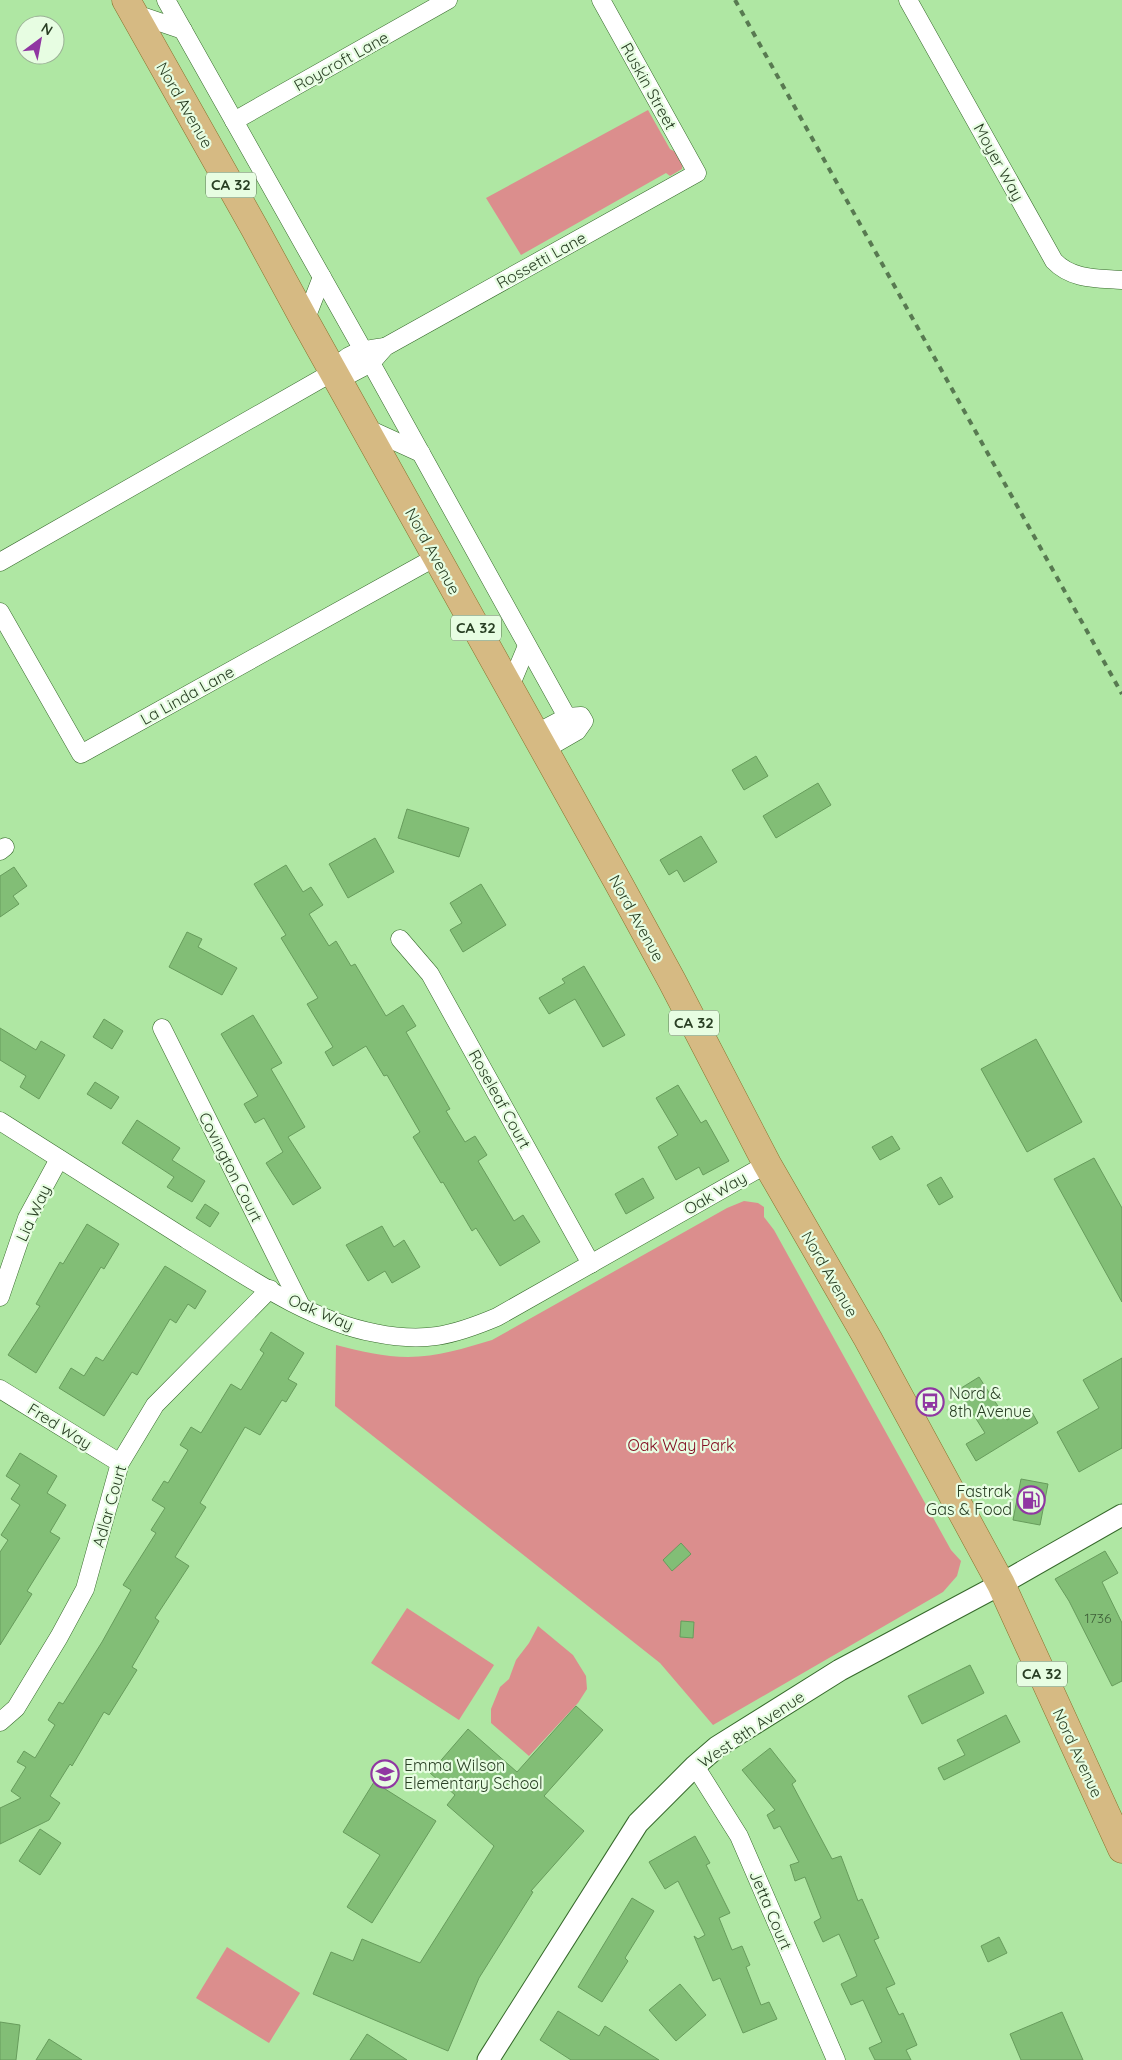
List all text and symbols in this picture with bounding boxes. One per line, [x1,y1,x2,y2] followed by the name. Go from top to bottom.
[15,15,65,65] north arrow
[38,19,56,39] text: N
[290,27,392,95] street label: Roycroft Lane
[617,39,681,133] street label: Ruskin Street
[152,58,218,152] street label: Nord Avenue
[970,120,1028,204] street label: Moyer Way
[206,172,256,198] road number: CA 32
[493,227,589,293] street label: Rossetti Lane
[401,504,465,598] street label: Nord Avenue
[451,616,501,640] road number: CA 32
[137,661,237,729] street label: La Linda Lane
[605,871,669,965] street label: Nord Avenue
[669,1010,719,1036] road number: CA 32
[465,1046,535,1152] street label: Roseleaf Court
[195,1109,267,1225] street label: Covington Court
[680,1167,750,1219] street label: Oak Way
[11,1182,55,1244] street label: Lia Way
[797,1227,863,1321] street label: Nord Avenue
[285,1289,357,1335] street label: Oak Way
[949,1383,1031,1421] place label: Nord & 8th Avenue
[915,1387,945,1417] bus stop icon: Nord & 8th Avenue
[24,1398,96,1454] street label: Fred Way
[627,1435,735,1455] park label: Oak Way Park
[88,1463,130,1549] street label: Adlar Court
[926,1481,1012,1519] place label: Fastrak Gas & Food
[1016,1485,1046,1515] fuel station icon: Fastrak Gas & Food
[1084,1609,1112,1627] house number: 1736
[1017,1662,1067,1686] road number: CA 32
[694,1686,808,1772] street label: West 8th Avenue
[1049,1705,1107,1801] street label: Nord Avenue
[404,1755,543,1793] place label: Emma Wilson Elementary School
[370,1759,400,1789] school or university icon: Emma Wilson Elementary School
[745,1867,797,1953] street label: Jetta Court

